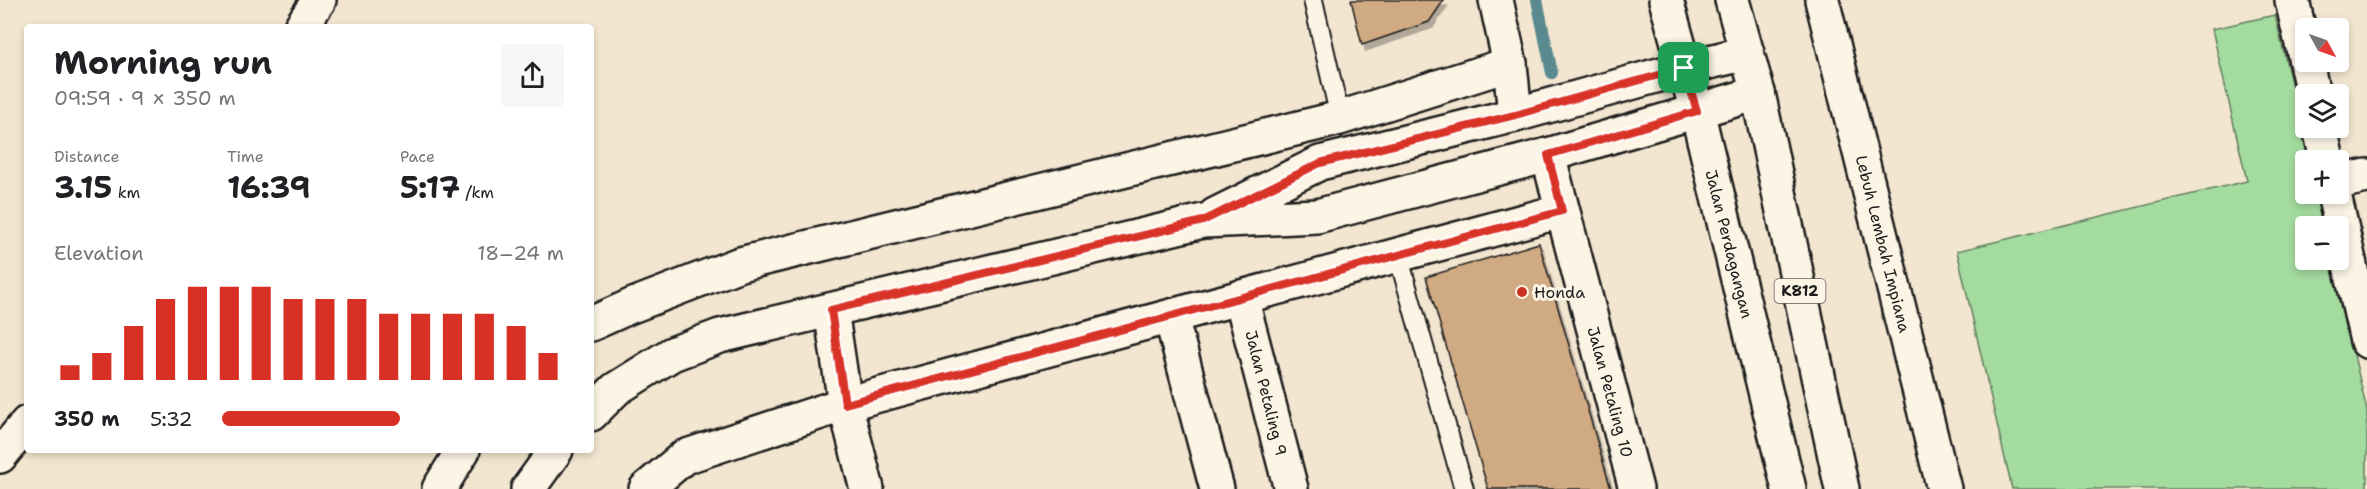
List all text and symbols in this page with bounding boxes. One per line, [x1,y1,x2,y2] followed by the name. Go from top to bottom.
[2295,18,2349,72] north arrow
[2295,18,2349,270] map controls
[54,40,272,85] text: Morning run
[1658,42,1709,93] pin
[501,44,564,107] button: share
[1667,51,1700,84] icon: arrive
[2295,84,2349,138] button: layers
[54,85,236,111] text: 09:59 · 9 × 350 m
[54,146,120,167] text: Distance
[227,146,264,167] text: Time
[400,146,435,167] text: Pace
[2295,150,2349,204] button: +
[1851,153,1915,335] street label: Lebuh Lembah Impiana
[54,167,112,208] text: 3.15
[227,167,310,208] text: 16:39
[400,167,460,208] text: 5:17
[1700,168,1758,321] street label: Jalan Perdagangan
[112,182,140,203] text: km
[460,182,494,203] text: /km
[2295,216,2349,270] button: −
[54,240,144,266] text: Elevation
[477,240,564,266] text: 18–24 m
[1774,279,1826,303] road number: K812
[1534,282,1585,303] place label: Honda
[1515,285,1529,299] marker: Honda
[1582,324,1638,460] street label: Jalan Petaling 10
[1240,328,1292,458] street label: Jalan Petaling 9
[54,406,119,432] text: 350 m
[150,406,193,432] text: 5:32

